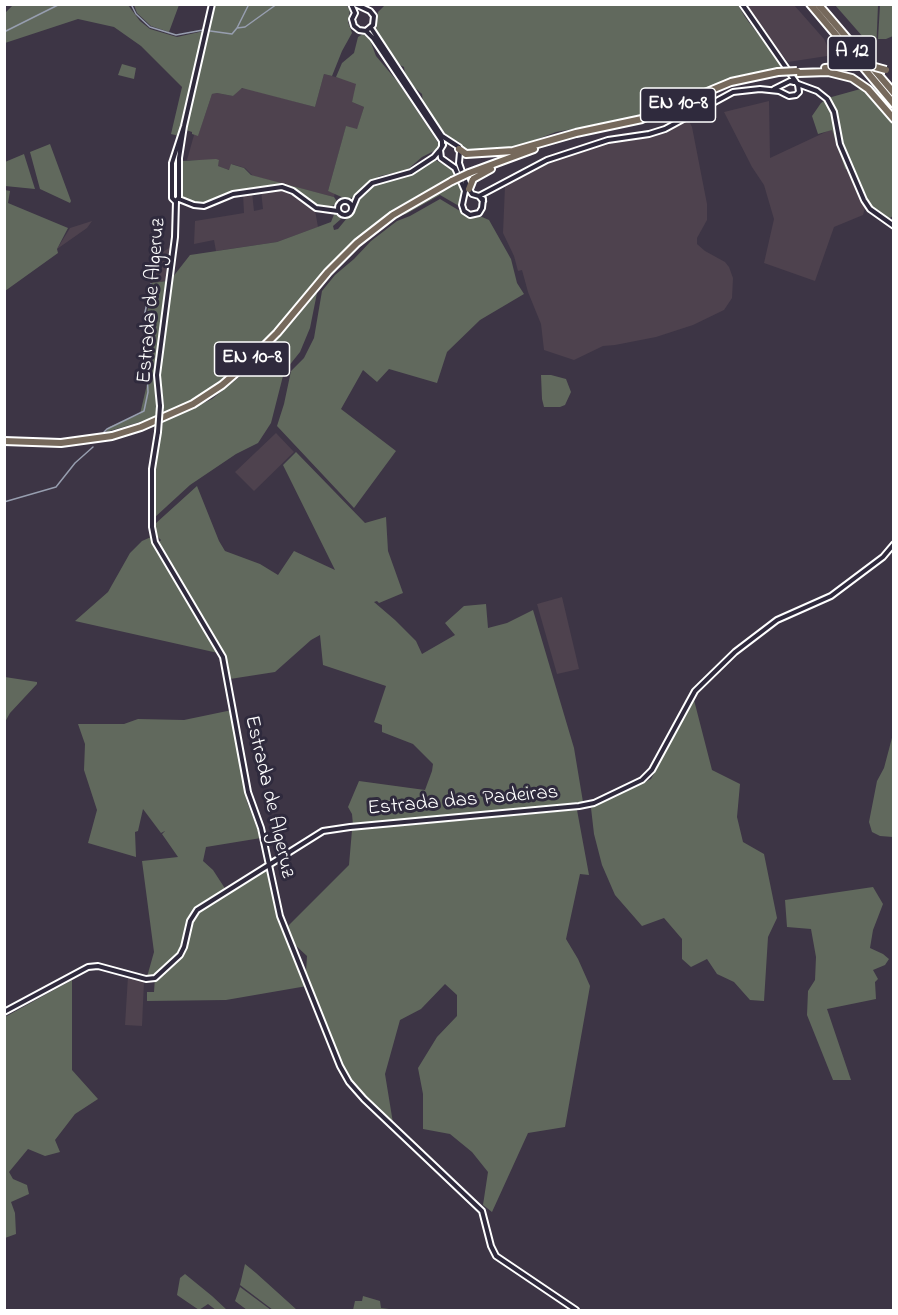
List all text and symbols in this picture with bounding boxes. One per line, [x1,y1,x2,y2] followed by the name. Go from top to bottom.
[828,36,876,70] road number: A 12
[640,88,716,122] road number: EN 10-8
[133,217,173,385] street label: Estrada de Algeruz
[214,342,290,376] road number: EN 10-8
[237,713,299,881] street label: Estrada de Algeruz
[366,781,560,823] street label: Estrada das Padeiras

